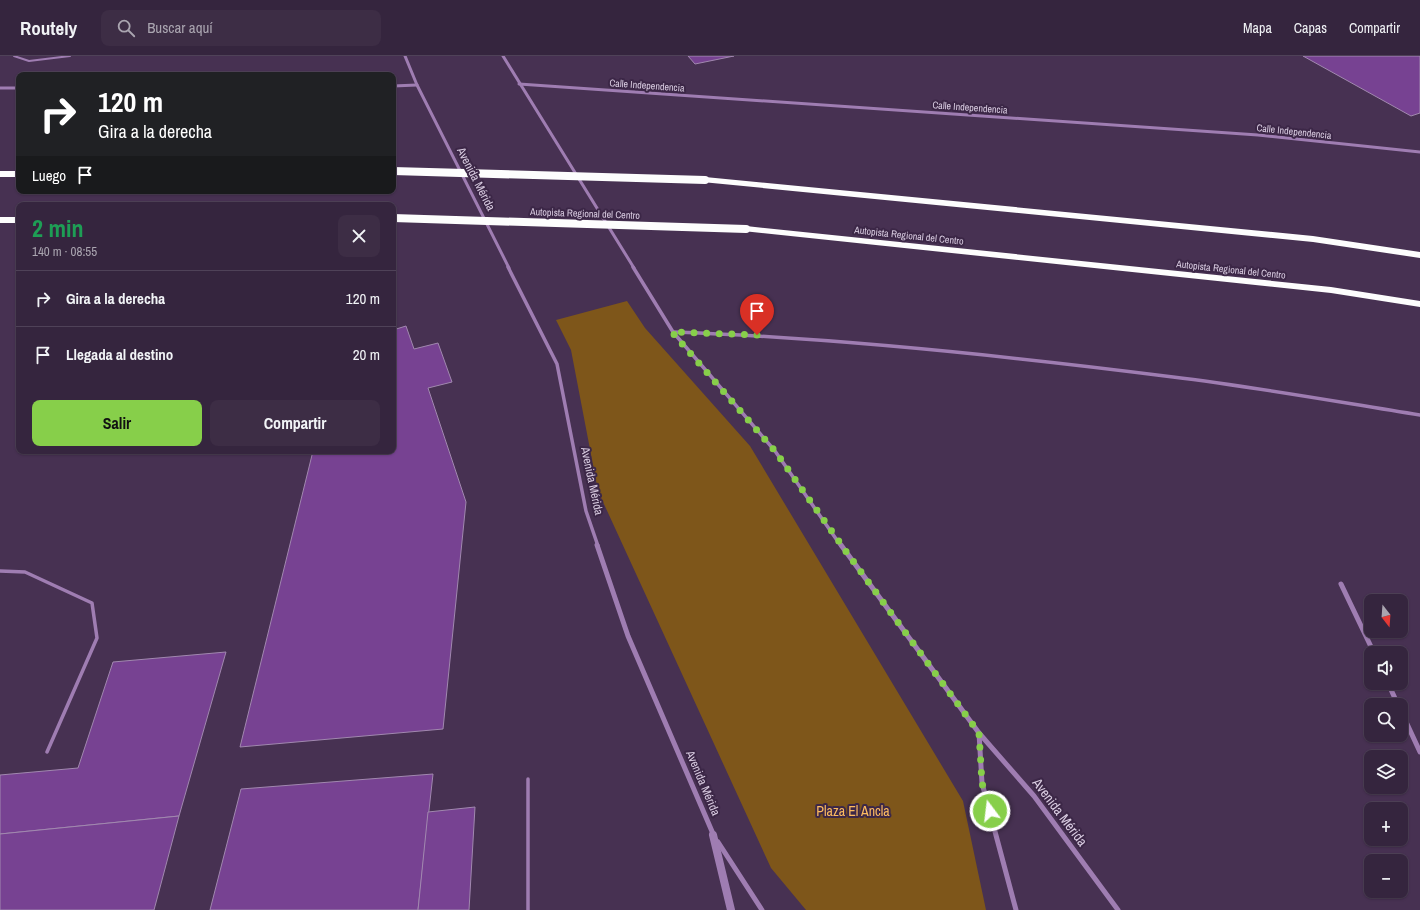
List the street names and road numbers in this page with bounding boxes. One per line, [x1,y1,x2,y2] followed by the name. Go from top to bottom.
[609,76,685,95] street label: Calle Independencia
[932,98,1008,117] street label: Calle Independencia
[1256,121,1332,142] street label: Calle Independencia
[453,144,499,214] street label: Avenida Mérida
[529,205,641,222] street label: Autopista Regional del Centro
[853,223,965,248] street label: Autopista Regional del Centro
[1175,257,1287,282] street label: Autopista Regional del Centro
[577,444,607,517] street label: Avenida Mérida
[682,747,724,819] street label: Avenida Mérida
[1028,773,1092,850] street label: Avenida Mérida

